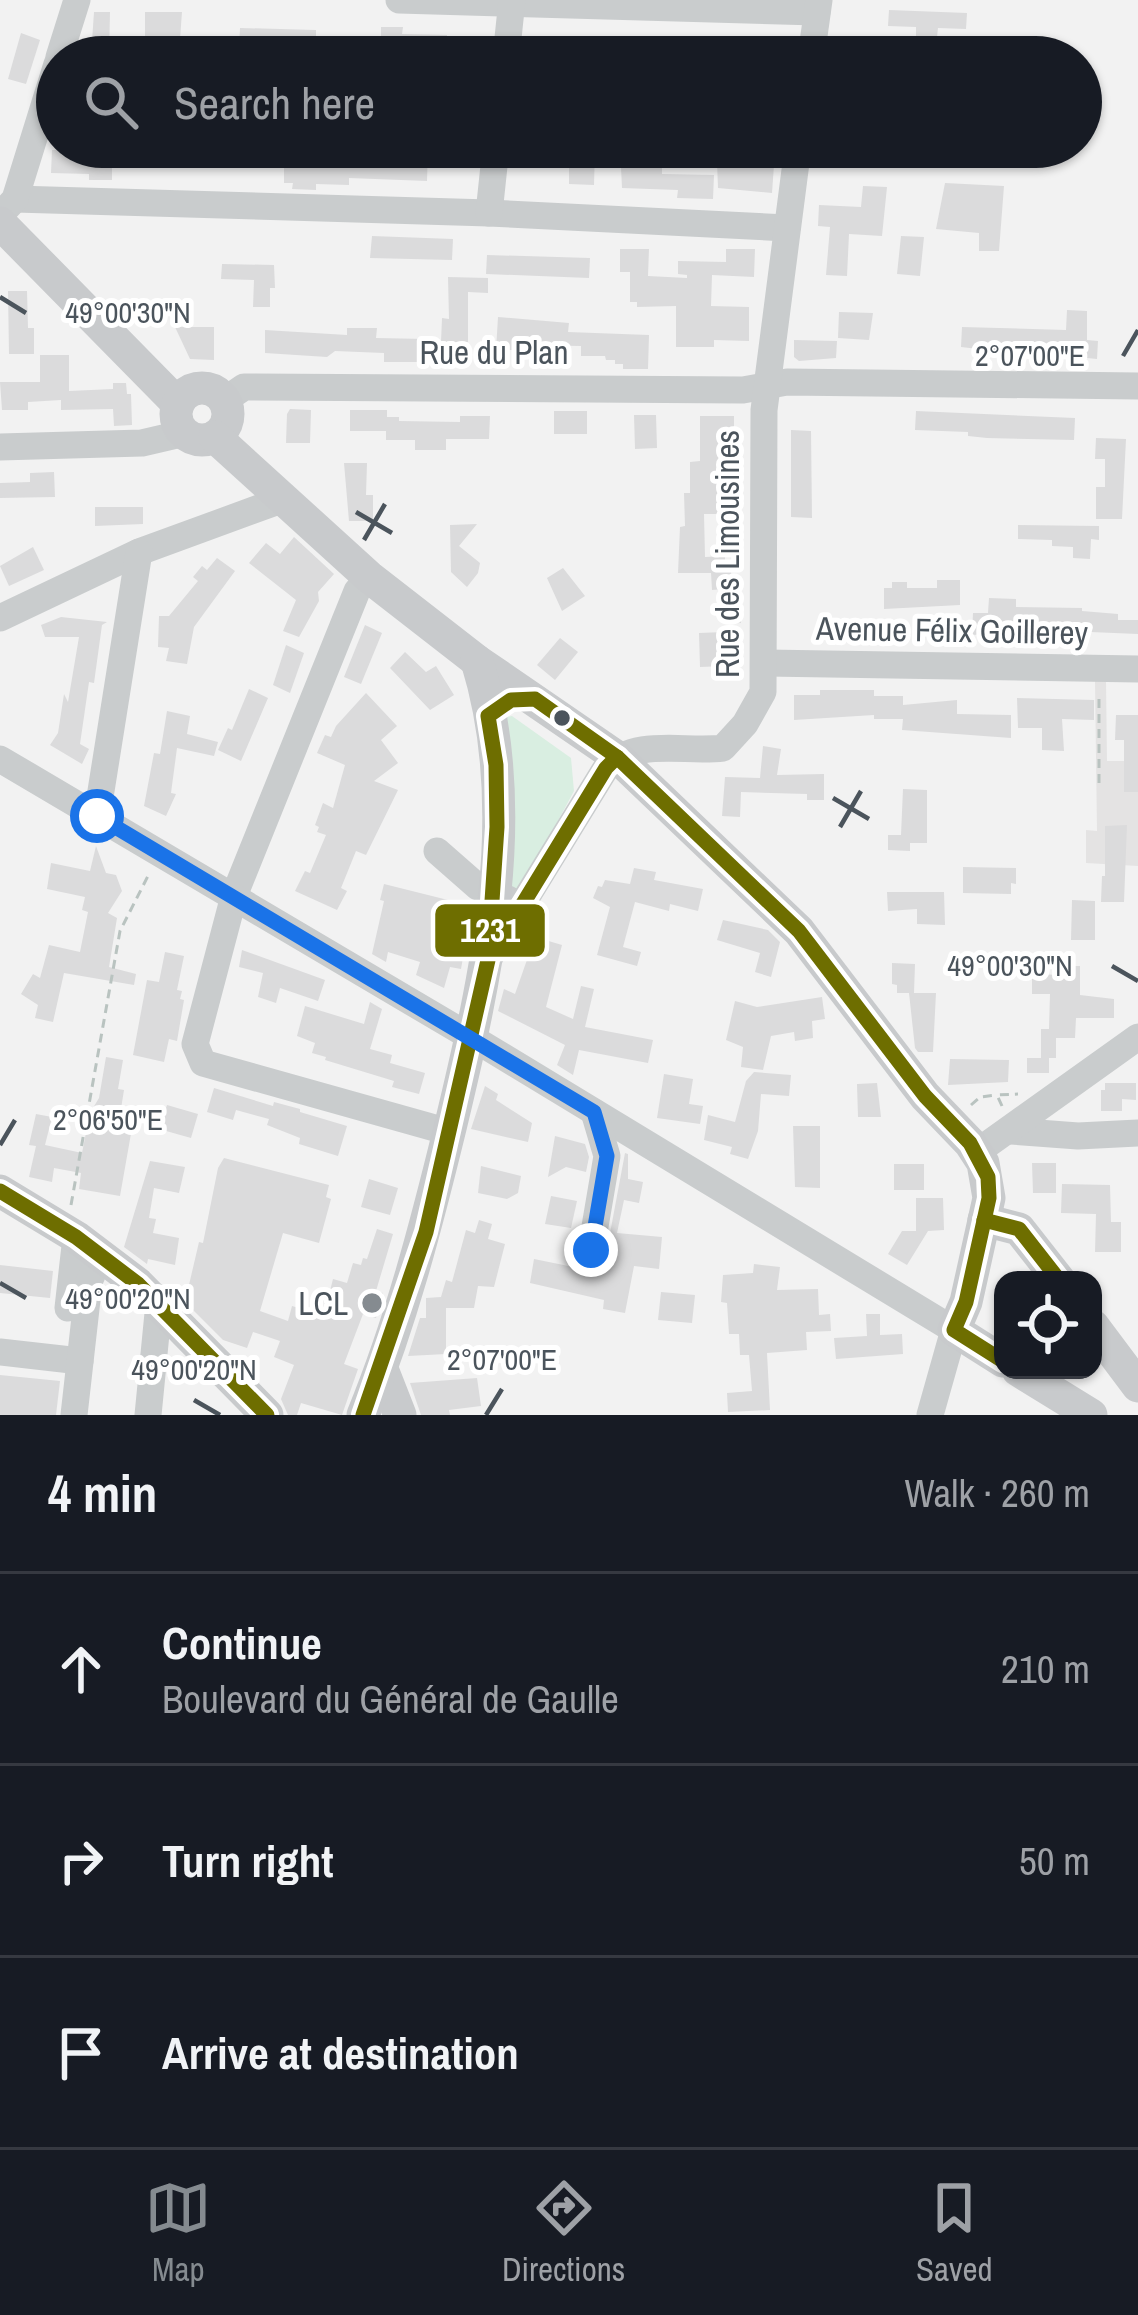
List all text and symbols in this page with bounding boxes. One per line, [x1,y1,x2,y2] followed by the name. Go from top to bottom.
[36,36,1102,168] search box
[78,69,144,135] icon: search
[174,72,375,133] text: Search here
[65,292,191,332] text: 49°00'30"N
[420,330,568,374] street label: Rue du Plan
[975,335,1085,375] text: 2°07'00"E
[705,430,749,678] street label: Rue des Limousines
[815,606,1089,654] street label: Avenue Félix Goillerey
[551,707,573,729] unlabelled marker
[70,789,124,843] route start
[433,902,547,959] line badge: 1231
[460,908,521,952] text: 1231
[947,945,1073,985] text: 49°00'30"N
[53,1099,163,1139] text: 2°06'50"E
[564,1223,618,1277] route end
[994,1271,1102,1379] map controls
[994,1271,1102,1379] button: locate
[65,1278,191,1318] text: 49°00'20"N
[298,1281,348,1325] place label: LCL
[359,1290,385,1316] marker: LCL
[447,1339,557,1379] text: 2°07'00"E
[131,1349,257,1389] text: 49°00'20"N
[48,1459,157,1528] text: 4 min
[905,1467,1090,1519] text: Walk · 260 m
[162,1612,322,1673] text: Continue
[48,1636,114,1702] icon: ahead
[1001,1643,1090,1695] text: 210 m
[162,1673,619,1725] text: Boulevard du Général de Gaulle
[48,1828,114,1894] icon: right
[162,1830,334,1891] text: Turn right
[1019,1835,1090,1887] text: 50 m
[48,2020,114,2086] icon: arrive
[162,2022,519,2083] text: Arrive at destination
[145,2175,211,2291] tab: Map
[502,2175,625,2291] tab: Directions
[916,2175,993,2291] tab: Saved

